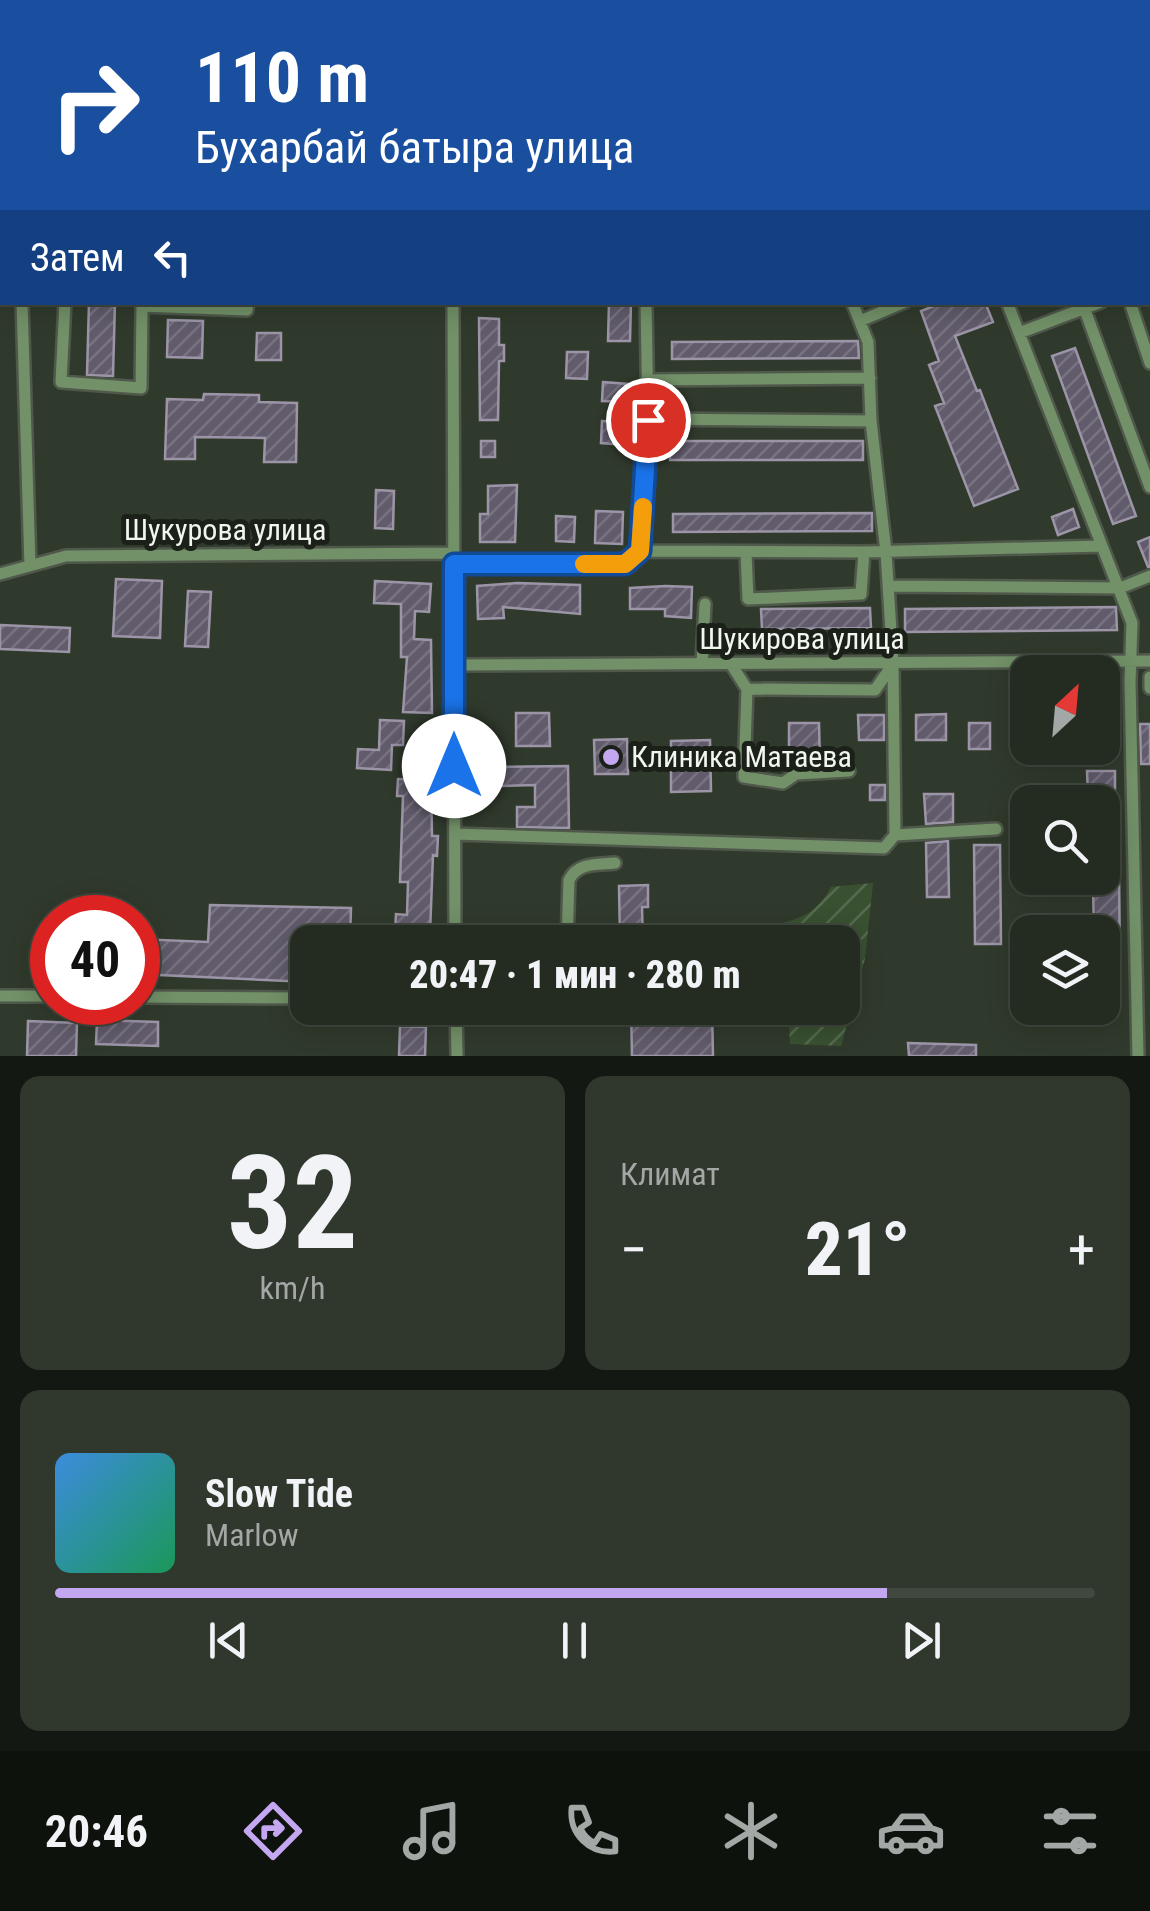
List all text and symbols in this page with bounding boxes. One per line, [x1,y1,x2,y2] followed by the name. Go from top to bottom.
[195,37,369,119] text: 110 m
[30,40,160,170] icon: right
[195,121,634,174] text: Бухарбай батыра улица
[145,230,200,285] icon: left
[30,236,125,280] text: Затем
[606,378,691,463] pin
[621,393,676,448] icon: arrive
[124,512,326,547] street label: Шукурова улица
[699,621,905,656] street label: Шукирова улица
[1010,655,1120,765] north arrow
[1010,655,1120,1025] map controls
[402,714,506,818] position arrow
[631,739,852,774] place label: Клиника Матаева
[600,746,622,768] marker: Клиника Матаева
[1010,785,1120,895] button: search
[30,895,160,1025] speed limit sign: 40
[1010,915,1120,1025] button: layers
[409,953,741,997] text: 20:47 · 1 мин · 280 m
[227,1127,358,1280] text: 32
[620,1155,720,1193] text: Климат
[805,1205,910,1293] text: 21°
[620,1218,648,1282] text: −
[1068,1218,1095,1282] text: +
[260,1269,325,1307] text: km/h
[205,1472,353,1516] text: Slow Tide
[205,1516,298,1554] text: Marlow
[201,1613,256,1668] icon: previous
[547,1613,602,1668] icon: pause
[894,1613,949,1668] icon: next
[238,1796,308,1866] icon: directions
[397,1796,467,1866] icon: music
[557,1796,627,1866] icon: phone
[716,1796,786,1866] icon: climate
[876,1796,946,1866] icon: car
[1035,1796,1105,1866] icon: filters
[45,1805,148,1858] text: 20:46

